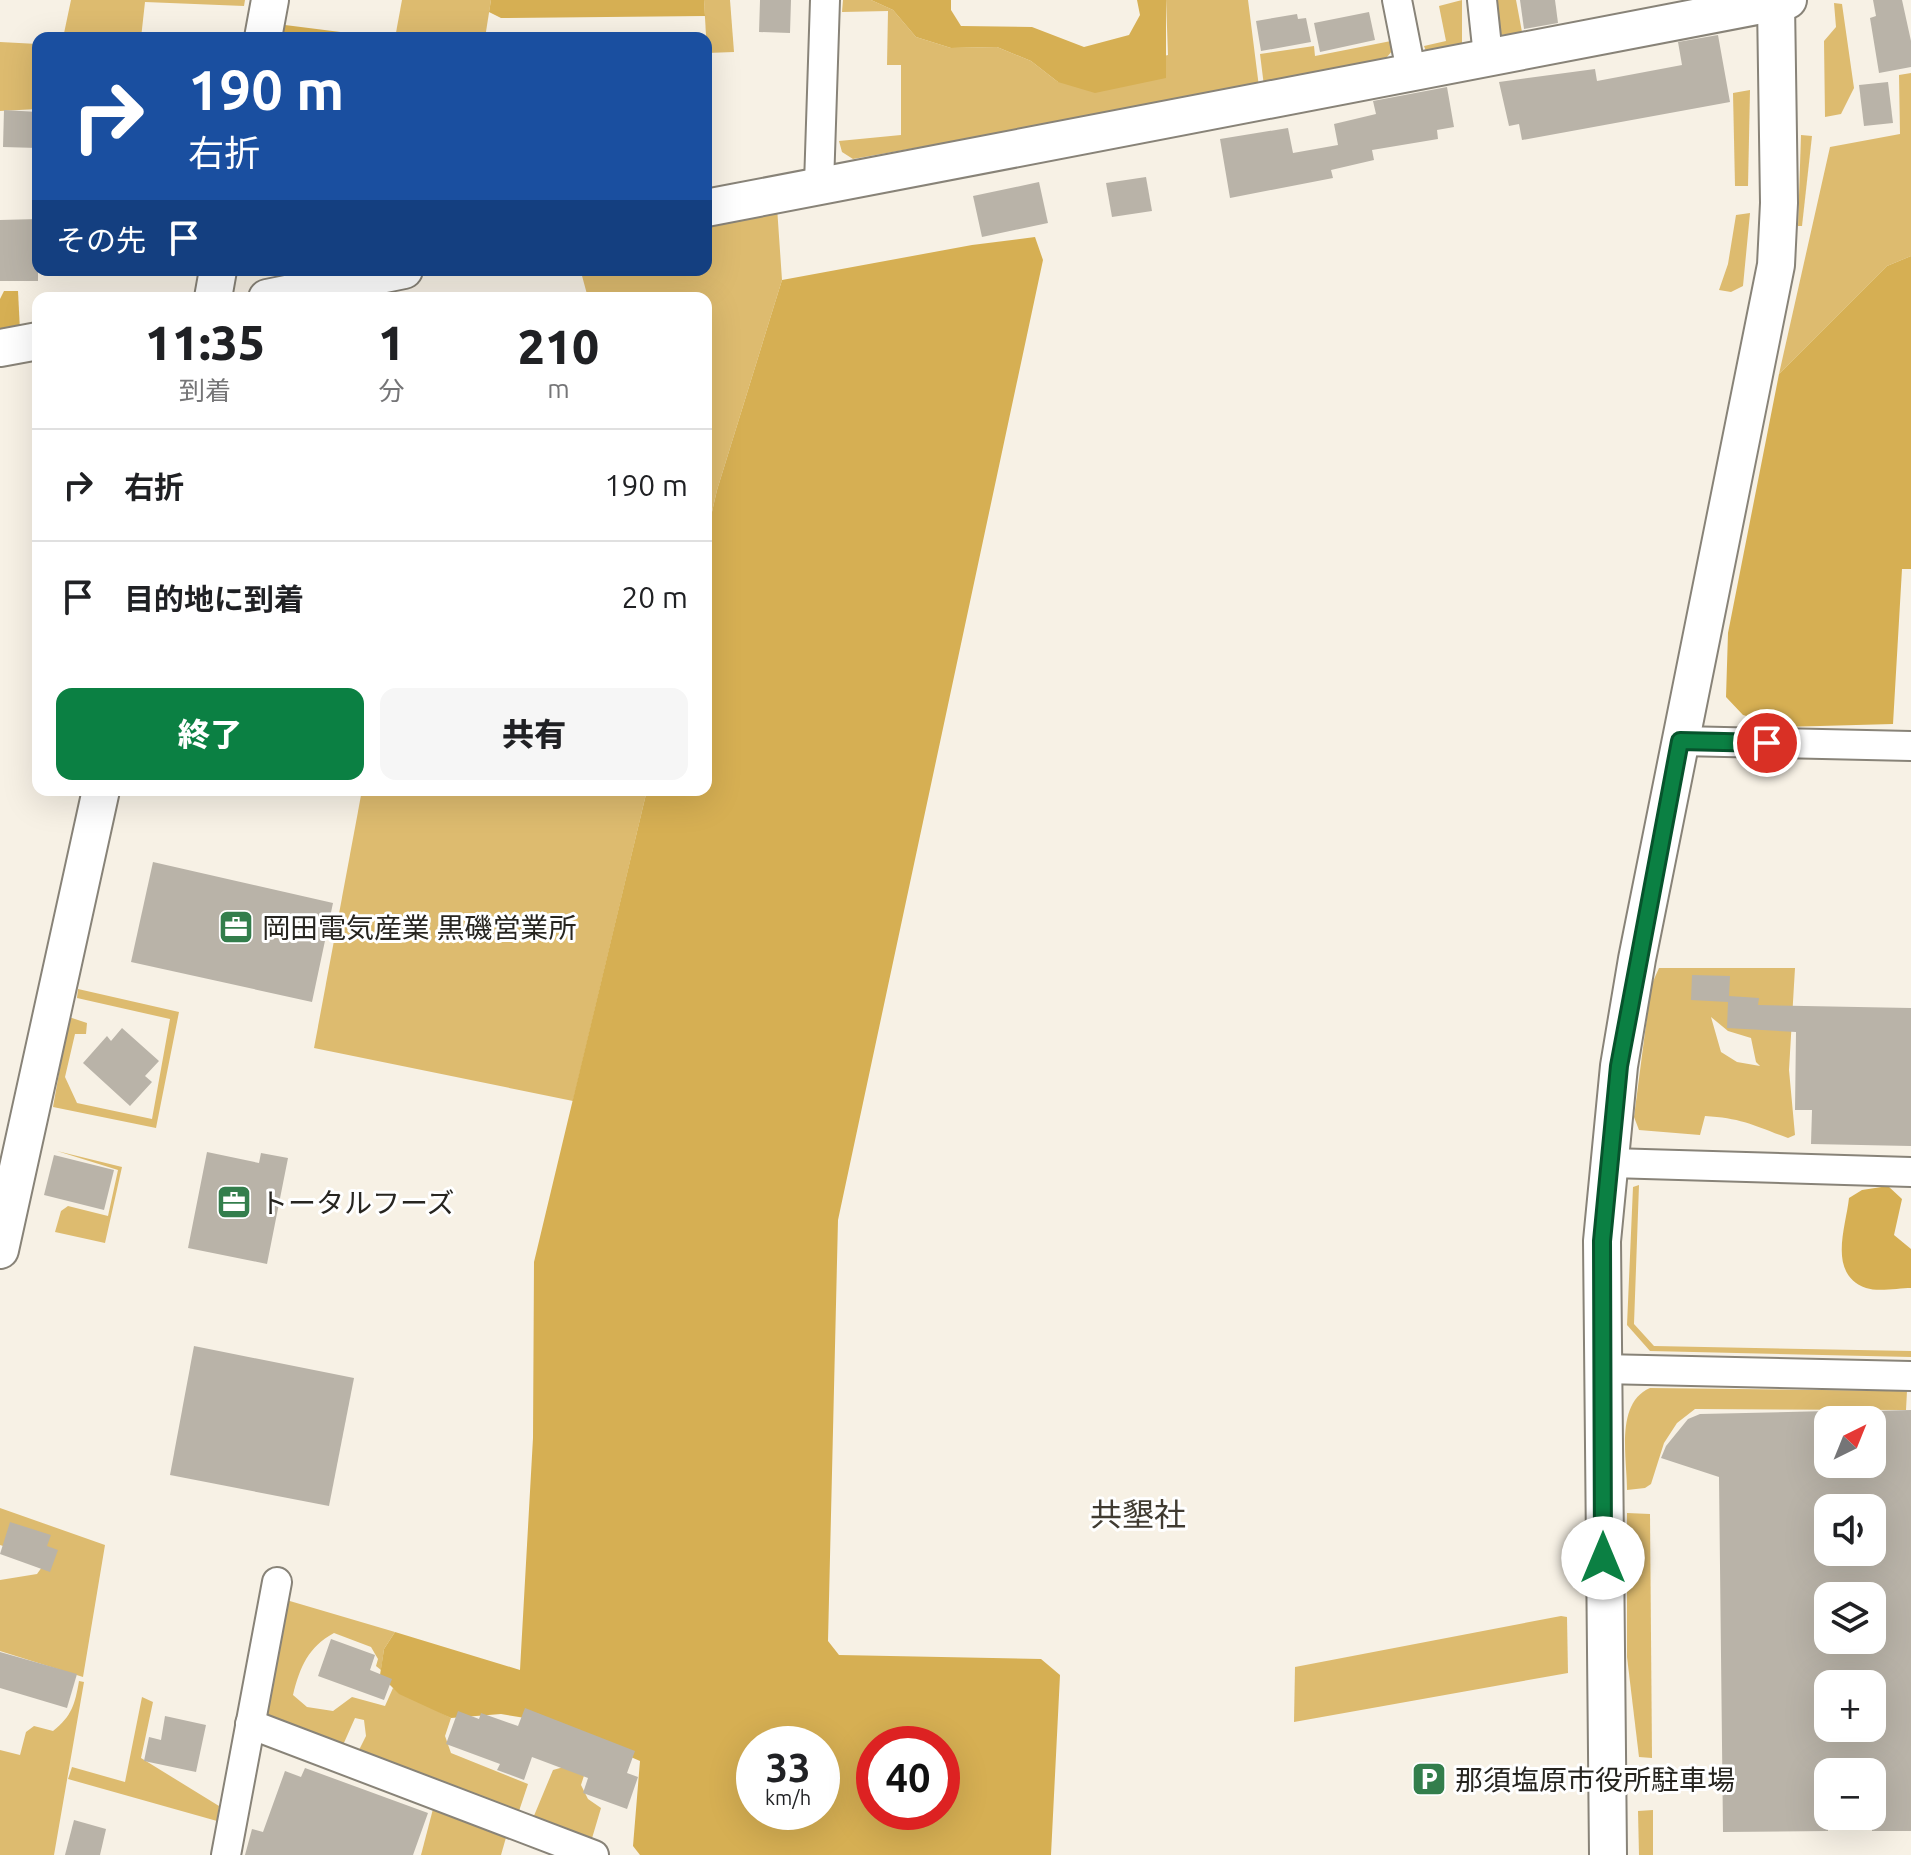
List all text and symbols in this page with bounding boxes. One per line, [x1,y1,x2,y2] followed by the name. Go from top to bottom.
[188,58,344,121] text: 190 m
[56,64,160,168] icon: right
[188,132,260,173] text: 右折
[162,216,206,260] icon: arrive
[56,223,146,257] text: その先
[145,315,265,369] text: 11:35
[378,315,405,369] text: 1
[518,319,599,373] text: 210
[547,374,570,403] text: m
[179,376,231,405] text: 到着
[378,376,404,405] text: 分
[56,463,100,507] icon: right
[604,468,688,502] text: 190 m
[124,470,184,504] text: 右折
[56,575,100,619] icon: arrive
[621,580,688,614] text: 20 m
[124,582,304,616] text: 目的地に到着
[56,688,364,780] button: 終了
[380,688,688,780] button: 共有
[1733,709,1801,777] pin
[1745,721,1789,765] icon: arrive
[217,908,255,946] office icon: 岡田電気産業 黒磯営業所
[262,912,576,943] place label: 岡田電気産業 黒磯営業所
[215,1183,253,1221] office icon: トータルフーズ
[260,1187,455,1218] place label: トータルフーズ
[1814,1406,1886,1478] north arrow
[1814,1406,1886,1830] map controls
[1814,1494,1886,1566] button: sound
[1090,1496,1186,1532] district label: 共墾社
[1561,1516,1645,1600] position arrow
[1814,1582,1886,1654] button: layers
[1814,1670,1886,1742] button: +
[856,1726,960,1830] speed limit sign: 40
[765,1745,811,1790] text: 33
[1814,1758,1886,1830] button: −
[1410,1760,1448,1798] parking icon: 那須塩原市役所駐車場
[1455,1764,1735,1795] place label: 那須塩原市役所駐車場
[765,1786,811,1809] text: km/h

